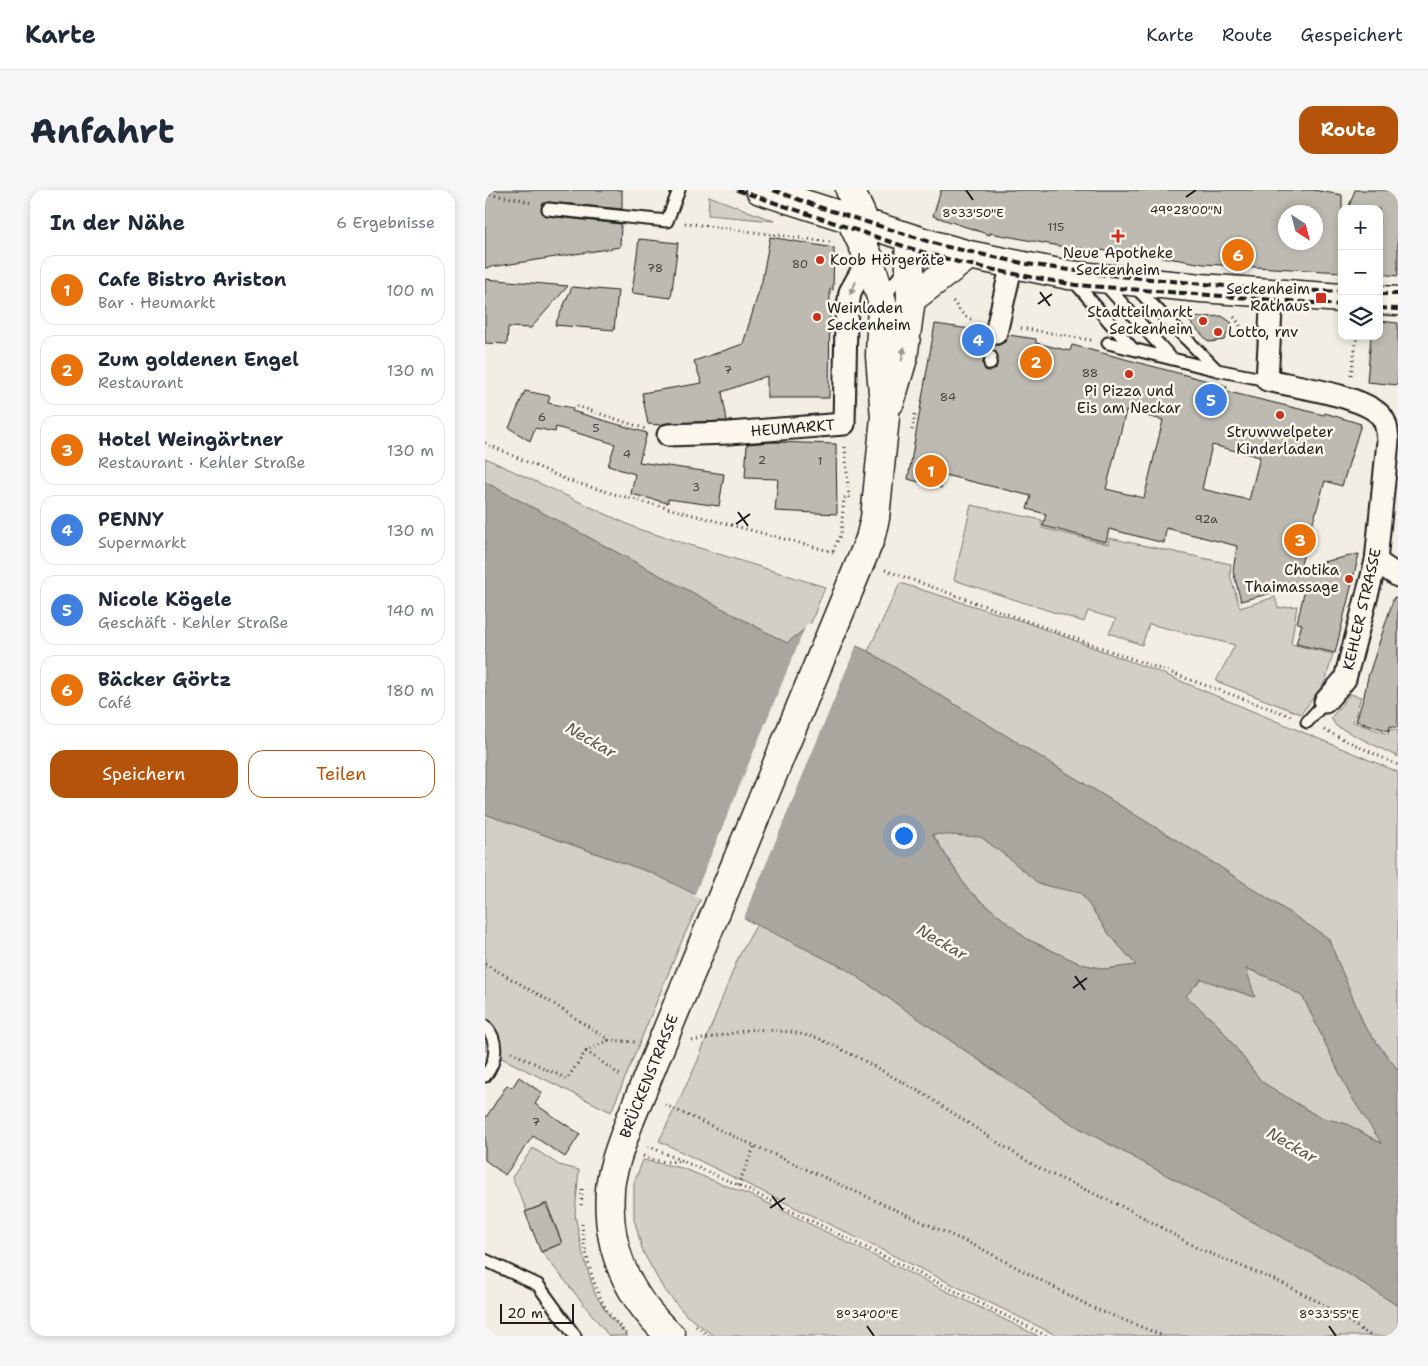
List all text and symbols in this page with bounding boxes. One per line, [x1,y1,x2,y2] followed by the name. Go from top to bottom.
[25,19,96,51] text: Karte
[1146,23,1194,47] text: Karte
[1222,23,1273,47] text: Route
[1301,23,1403,47] text: Gespeichert
[1299,106,1398,154] button: Route
[30,107,174,154] text: Anfahrt
[1150,202,1222,218] text: 49°28'00"N
[942,205,1004,221] text: 8°33'50"E
[1278,205,1323,250] north arrow
[1338,205,1383,340] map controls
[1338,205,1383,250] button: +
[50,209,185,237] text: In der Nähe
[336,212,435,233] text: 6 Ergebnisse
[1048,219,1064,235] house number: 115
[1112,230,1124,242] marker: Neue Apotheke Seckenheim
[1222,236,1254,274] pin: 6
[1063,243,1173,280] place label: Neue Apotheke Seckenheim
[830,250,945,270] place label: Koob Hörgeräte
[1338,250,1383,295] button: −
[814,254,826,266] marker: Koob Hörgeräte
[792,256,808,272] house number: 80
[647,260,663,276] house number: 78
[98,267,286,292] text: Cafe Bistro Ariston
[1226,279,1310,316] place label: Seckenheim Rathaus
[63,280,71,301] text: 1
[386,280,434,301] text: 100 m
[849,281,857,295] one-way arrow
[1314,291,1328,305] marker: Seckenheim Rathaus
[98,292,216,313] text: Bar · Heumarkt
[1338,295,1383,340] button: layers
[827,298,911,335] place label: Weinladen Seckenheim
[1087,302,1193,339] place label: Stadtteilmarkt Seckenheim
[811,311,823,323] marker: Weinladen Seckenheim
[1197,315,1209,327] marker: Stadtteilmarkt Seckenheim
[962,321,994,359] pin: 4
[1228,322,1298,342] place label: Lotto, rnv
[1212,326,1224,338] marker: Lotto, rnv
[1020,343,1052,381] pin: 2
[899,346,907,361] one-way arrow
[98,347,299,372] text: Zum goldenen Engel
[61,360,73,381] text: 2
[387,360,434,381] text: 130 m
[724,362,732,378] house number: 7
[1082,365,1098,381] house number: 88
[1123,368,1135,380] marker: Pi Pizza und Eis am Neckar
[98,372,184,393] text: Restaurant
[1077,381,1181,418] place label: Pi Pizza und Eis am Neckar
[1195,381,1227,419] pin: 5
[940,389,956,405] house number: 84
[538,409,546,425] house number: 6
[1274,409,1286,421] marker: Struwwelpeter Kinderladen
[750,415,836,441] street label: HEUMARKT
[592,420,600,436] house number: 5
[1227,422,1334,459] place label: Struwwelpeter Kinderladen
[98,427,283,452] text: Hotel Weingärtner
[61,440,73,461] text: 3
[387,440,434,461] text: 130 m
[623,446,631,462] house number: 4
[98,452,306,473] text: Restaurant · Kehler Straße
[758,452,766,468] house number: 2
[915,452,947,490] pin: 1
[817,453,823,469] house number: 1
[692,479,700,495] house number: 3
[98,507,164,532] text: PENNY
[1194,511,1218,527] house number: 92a
[61,520,73,541] text: 4
[387,520,434,541] text: 130 m
[1284,521,1316,559] pin: 3
[98,532,187,553] text: Supermarkt
[1338,546,1386,672] street label: KEHLER STRASSE
[1245,560,1340,597] place label: Chotika Thaimassage
[1343,573,1355,585] marker: Chotika Thaimassage
[98,587,232,612] text: Nicole Kögele
[62,600,72,621] text: 5
[387,600,434,621] text: 140 m
[98,612,289,633] text: Geschäft · Kehler Straße
[98,667,231,692] text: Bäcker Görtz
[61,680,73,701] text: 6
[386,680,434,701] text: 180 m
[98,692,132,713] text: Café
[562,717,620,763] water label: Neckar
[50,750,238,798] button: Speichern
[248,750,435,798] button: Teilen
[891,823,917,849] your location
[913,919,971,965] water label: Neckar
[615,1011,683,1141] street label: BRÜCKENSTRASSE
[532,1114,540,1130] house number: 7
[1263,1122,1321,1168] water label: Neckar
[500,1301,574,1324] scale bar
[507,1304,543,1322] text: 20 m
[836,1306,898,1322] text: 8°34'00"E
[1299,1306,1359,1322] text: 8°33'55"E

